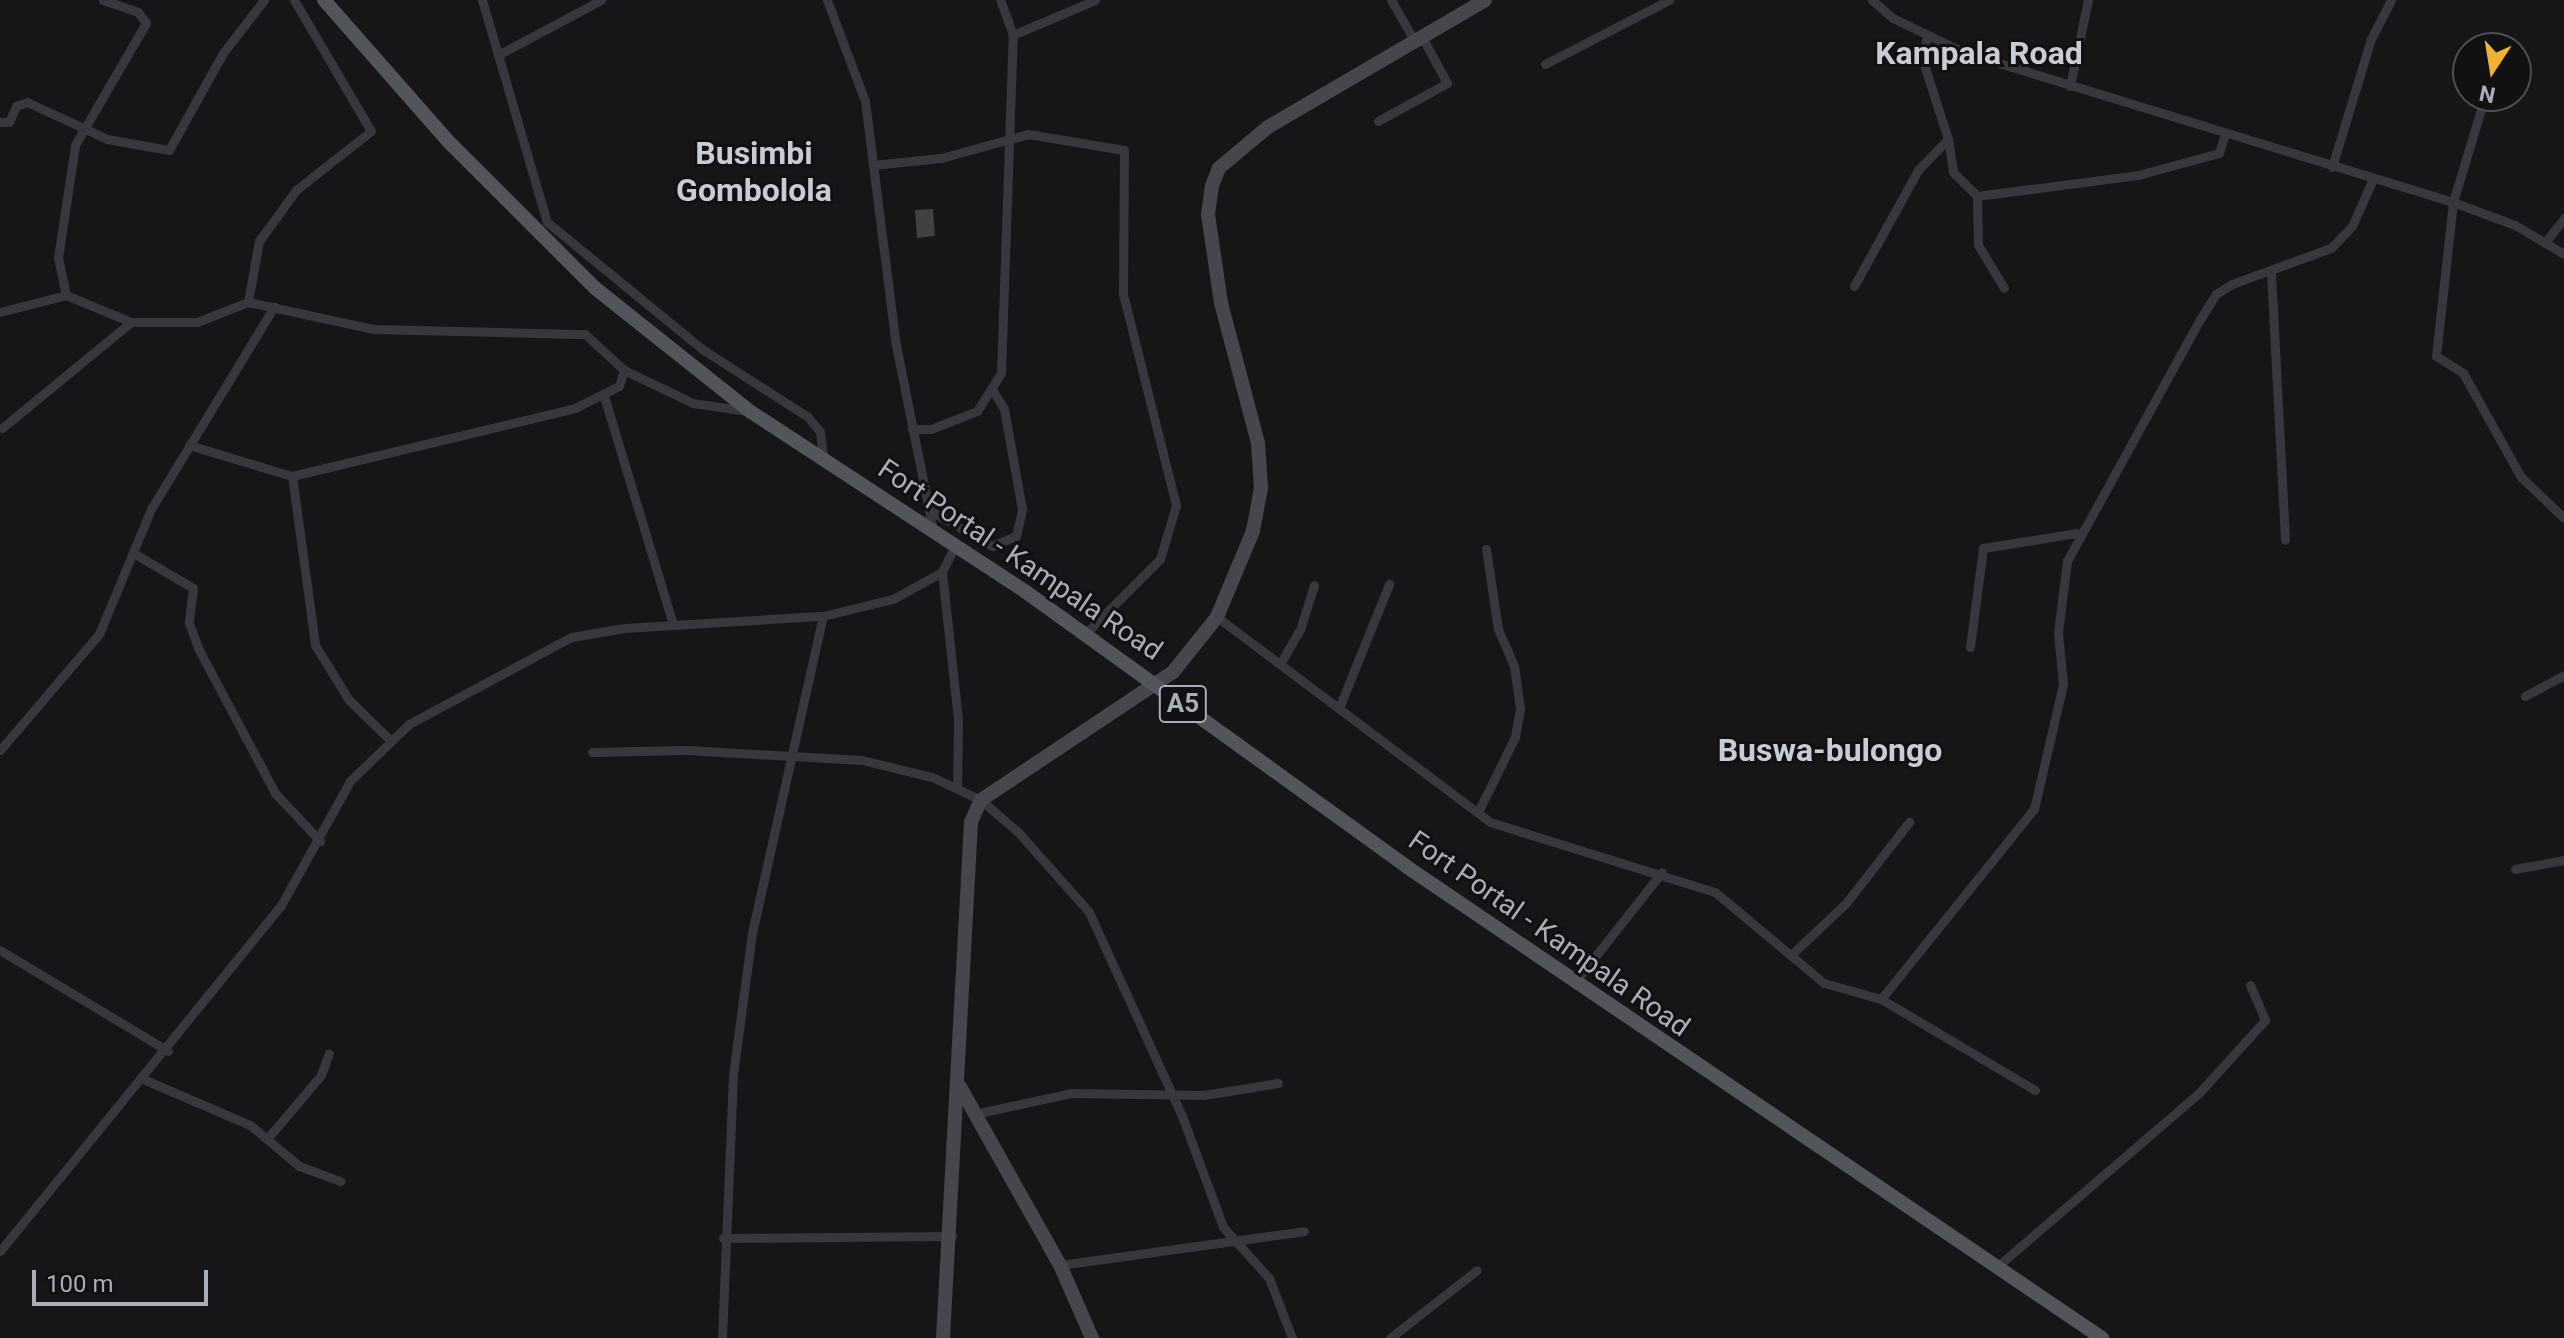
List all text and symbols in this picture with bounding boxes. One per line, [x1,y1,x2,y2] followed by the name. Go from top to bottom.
[2452,32,2532,112] north arrow
[1875,34,2083,72] district label: Kampala Road
[2477,80,2498,108] text: N
[676,135,832,210] district label: Busimbi Gombolola
[872,452,1168,668] street label: Fort Portal - Kampala Road
[1157,682,1209,726] road number: A5
[1718,731,1942,769] district label: Buswa-bulongo
[1402,824,1696,1044] street label: Fort Portal - Kampala Road
[36,1254,212,1304] scale bar
[46,1270,113,1298] text: 100 m

